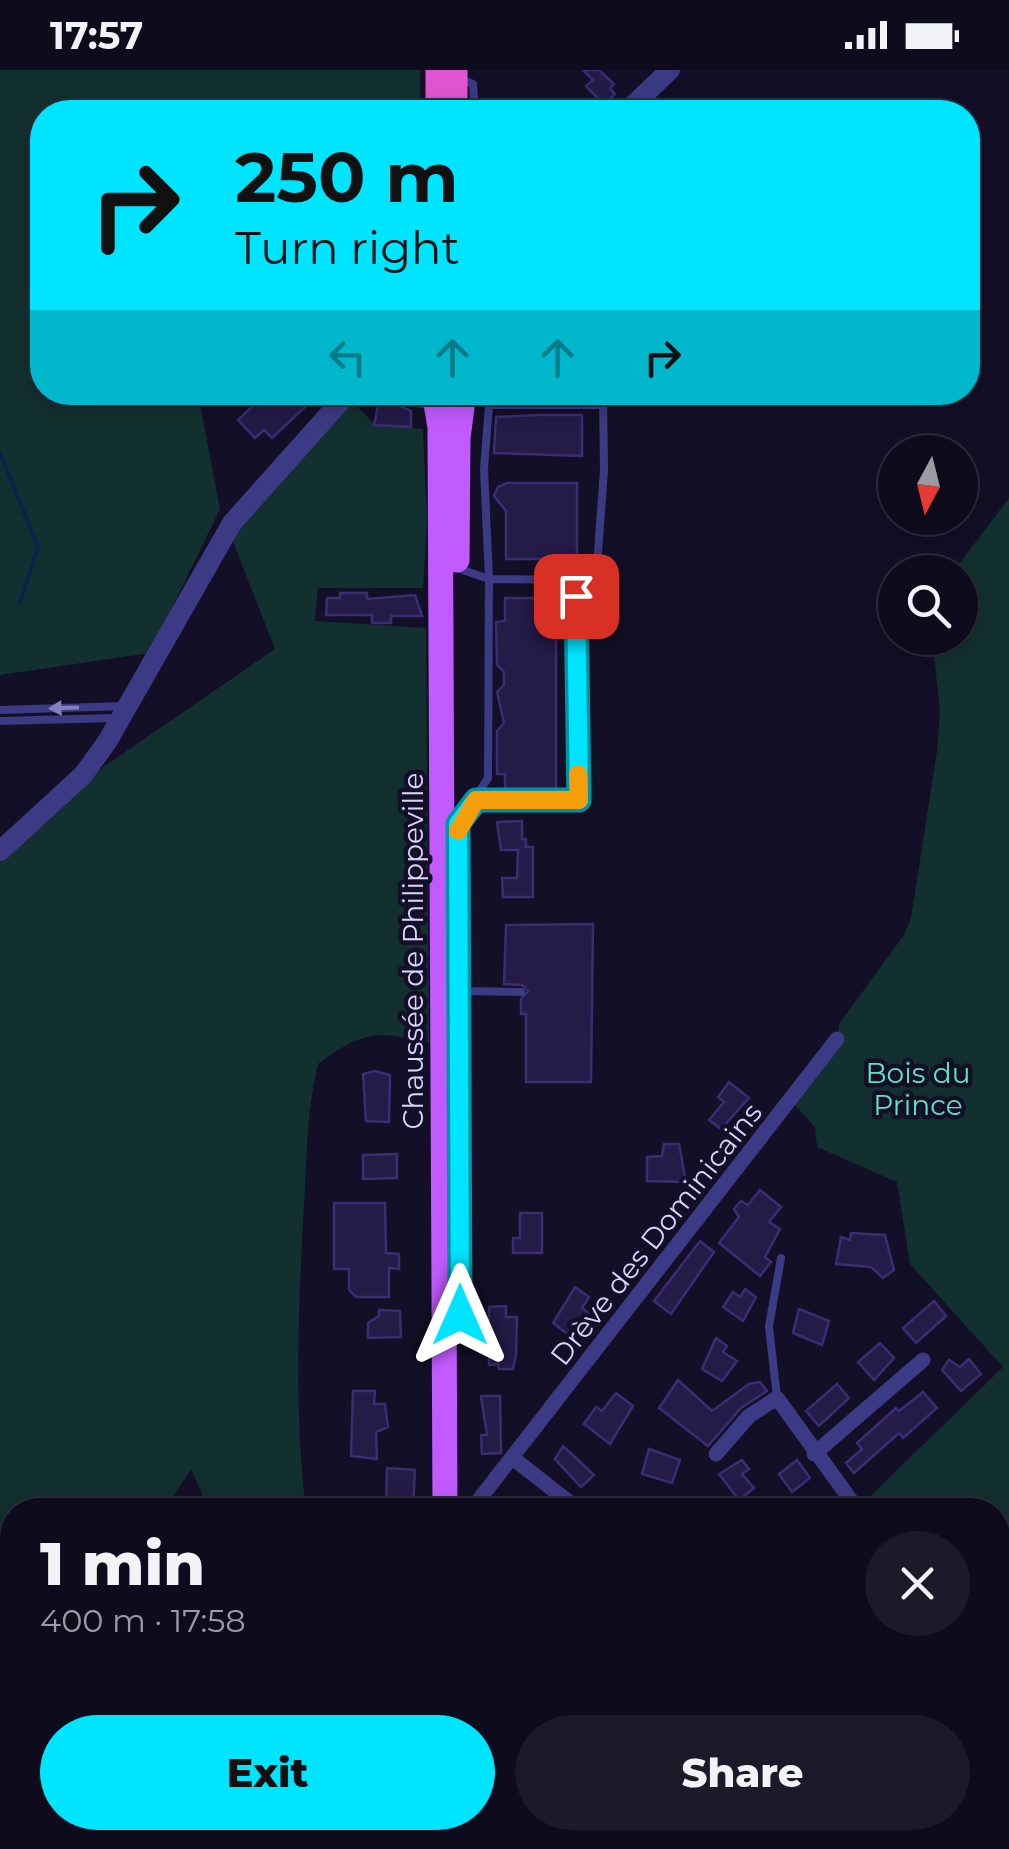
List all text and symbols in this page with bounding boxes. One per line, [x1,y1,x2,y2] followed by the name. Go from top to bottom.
[50,12,143,59] text: 17:57
[235,134,459,220] text: 250 m
[70,140,200,270] icon: right
[235,220,460,275] text: Turn right
[320,330,375,385] icon: left
[425,330,480,385] icon: ahead
[530,330,585,385] icon: ahead
[635,330,690,385] icon: right
[878,435,978,535] north arrow
[878,435,978,655] map controls
[534,554,619,639] pin
[878,555,978,655] button: search
[549,569,604,624] icon: arrive
[48,700,80,716] one-way arrow
[396,773,430,1129] street label: Chaussée de Philippeville
[865,1056,971,1122] park label: Bois du Prince
[543,1096,769,1372] street label: Drève des Dominicains
[408,1263,512,1367] position arrow
[40,1527,205,1600] text: 1 min
[865,1531,970,1636] button: close
[40,1601,246,1640] text: 400 m · 17:58
[40,1715,495,1830] button: Exit
[515,1715,970,1830] button: Share

